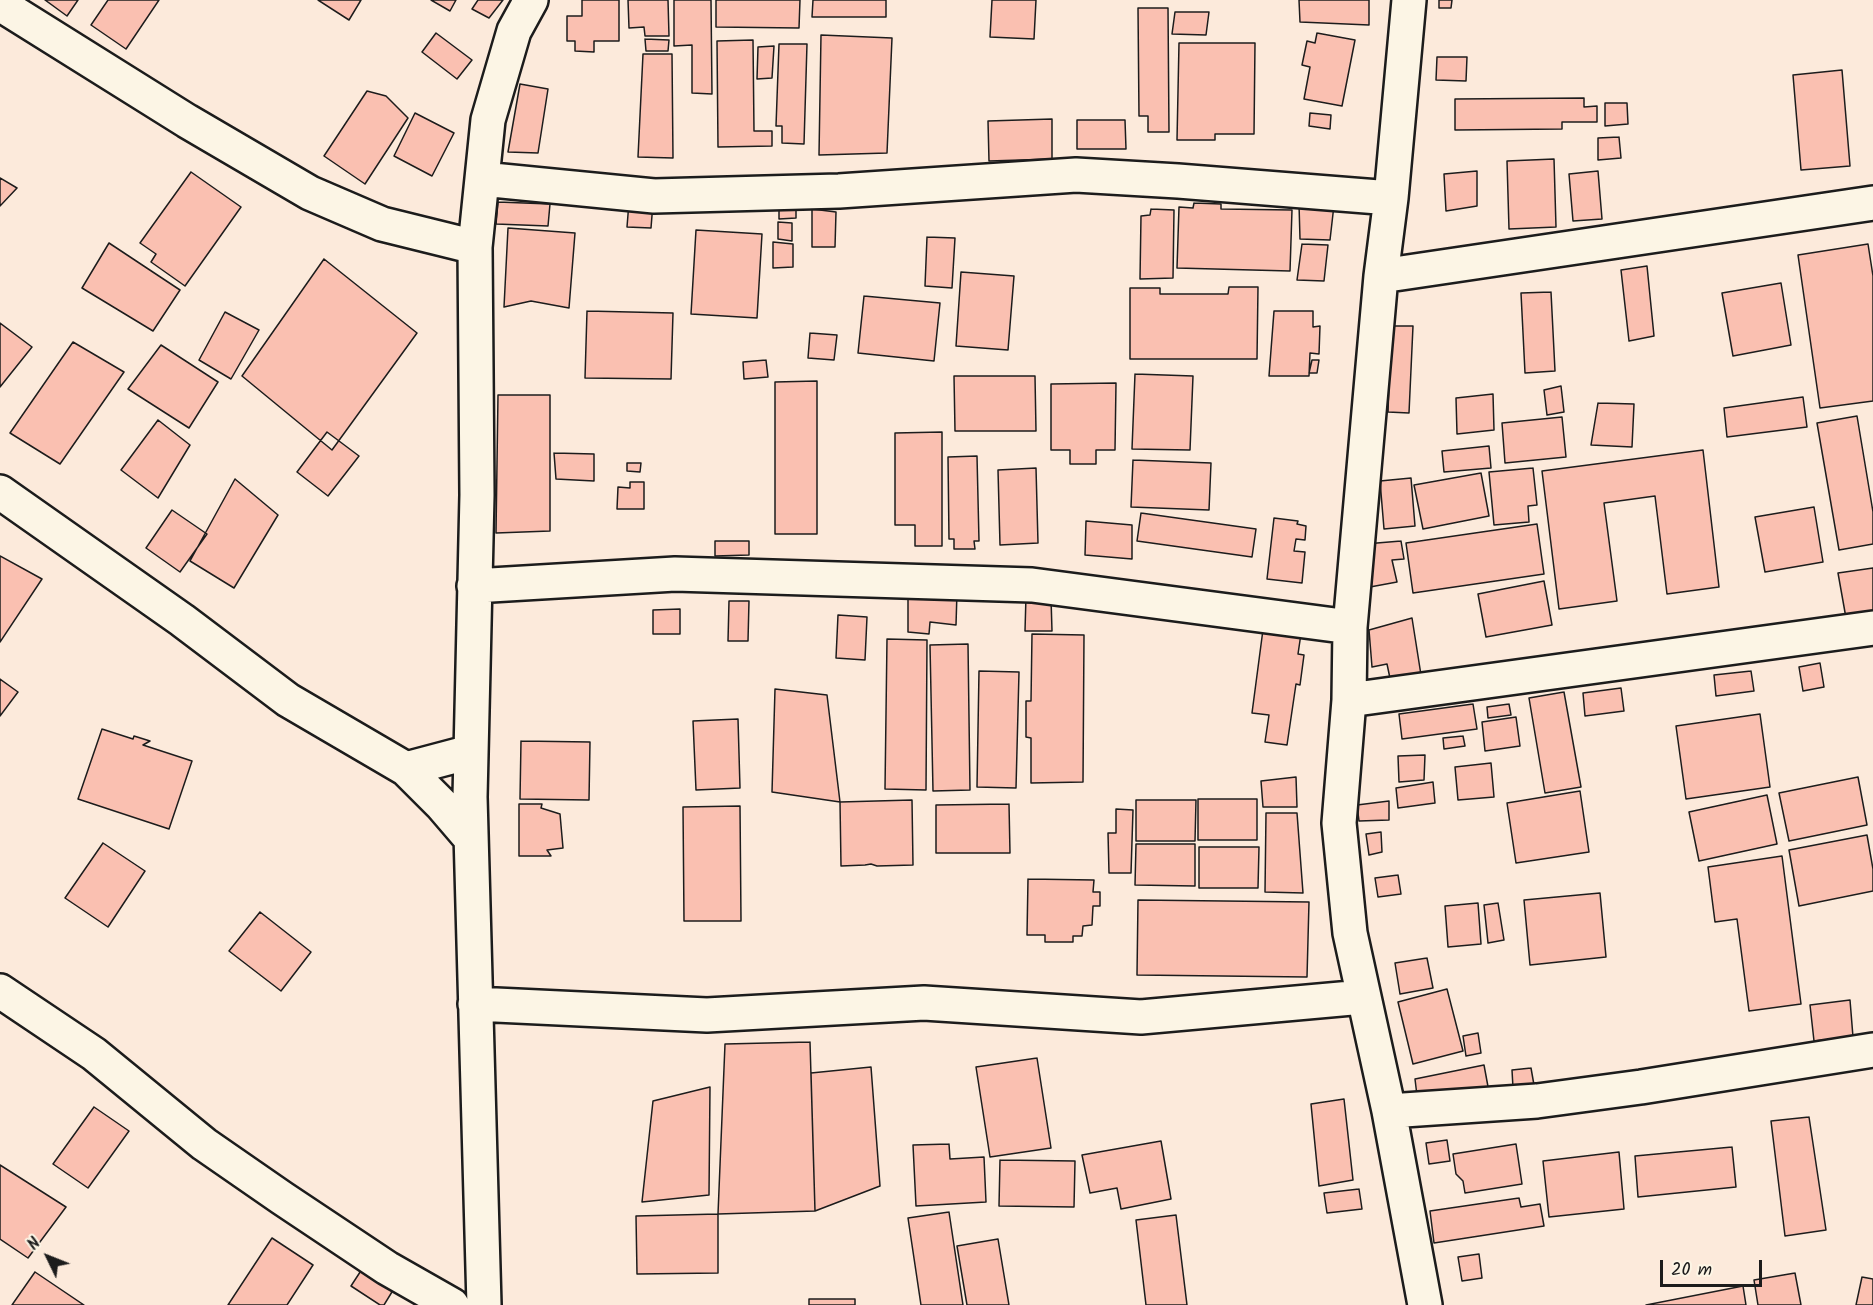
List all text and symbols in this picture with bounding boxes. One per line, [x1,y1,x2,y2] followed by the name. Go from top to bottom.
[18,1227,78,1287] north arrow
[22,1232,47,1257] text: N
[1663,1248,1765,1286] scale bar
[1671,1256,1712,1285] text: 20 m

